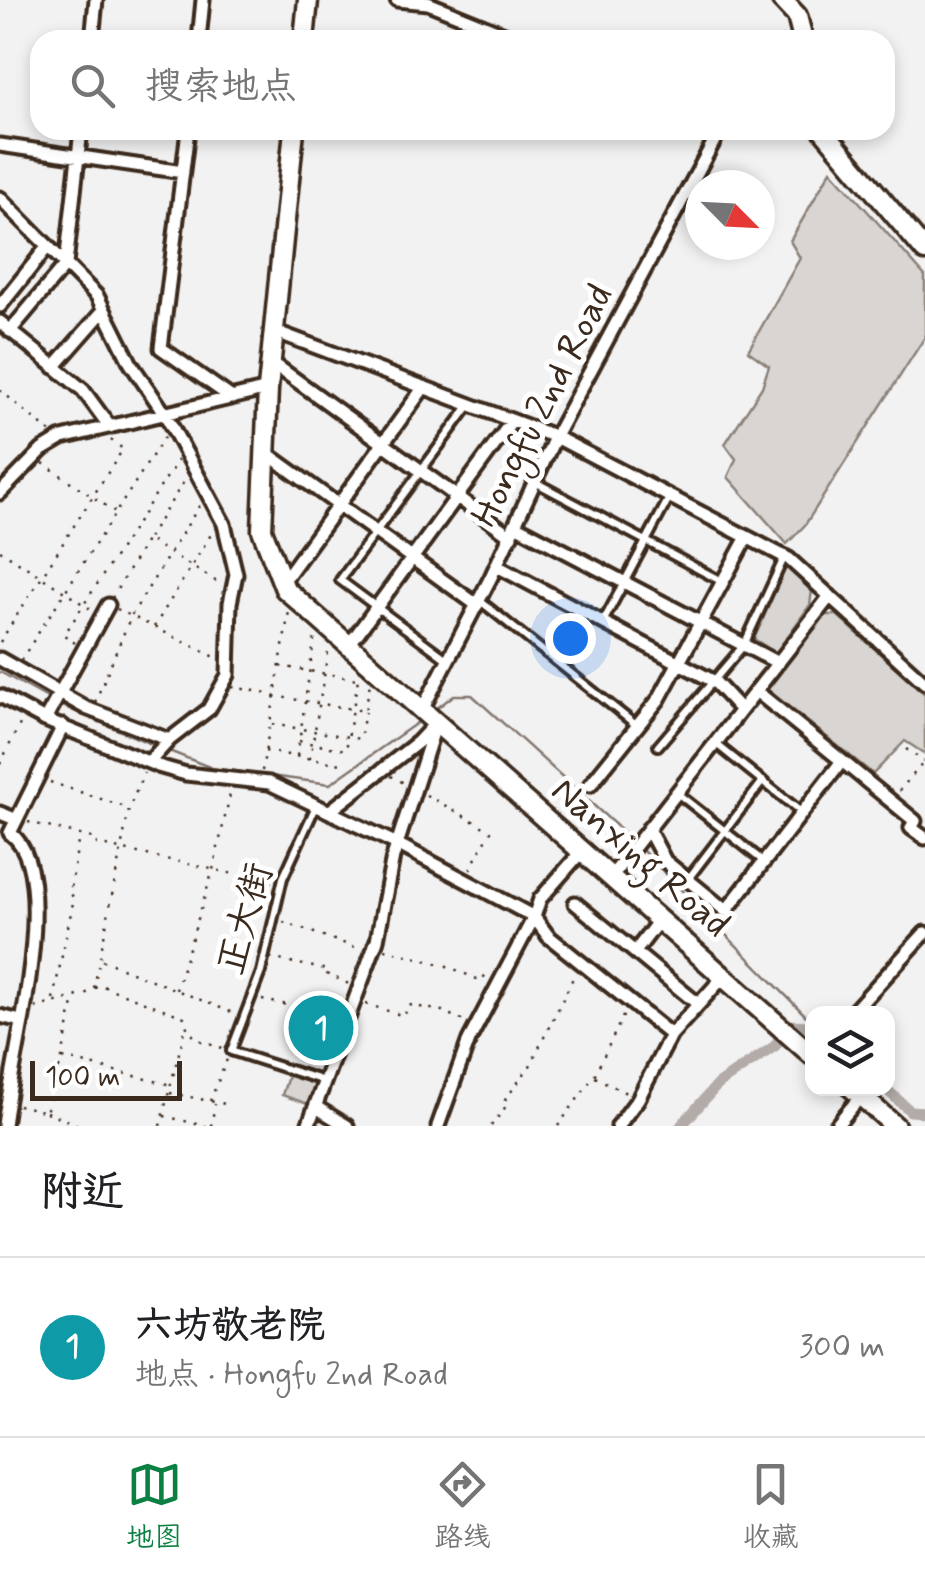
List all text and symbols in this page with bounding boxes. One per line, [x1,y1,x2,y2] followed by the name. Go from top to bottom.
[30,30,895,140] search box
[65,58,120,113] icon: search
[145,63,297,112] text: 搜索地点
[685,170,775,260] north arrow
[461,276,629,538] street label: Hongfu 2nd Road
[545,613,596,664] your location
[538,767,740,952] street label: Nanxing Road
[207,857,285,981] street label: 正大街
[288,990,354,1066] pin: 1
[805,1006,895,1096] map controls
[805,1006,895,1096] button: layers
[30,1056,182,1100] scale bar
[45,1060,120,1097] text: 100 m
[40,1166,124,1221] text: 附近
[135,1302,325,1351] text: 六坊敬老院
[65,1326,80,1368] text: 1
[799,1326,885,1368] text: 300 m
[135,1354,448,1396] text: 地点 · Hongfu 2nd Road
[126,1457,182,1557] tab: 地图
[434,1457,491,1557] tab: 路线
[743,1457,799,1557] tab: 收藏

